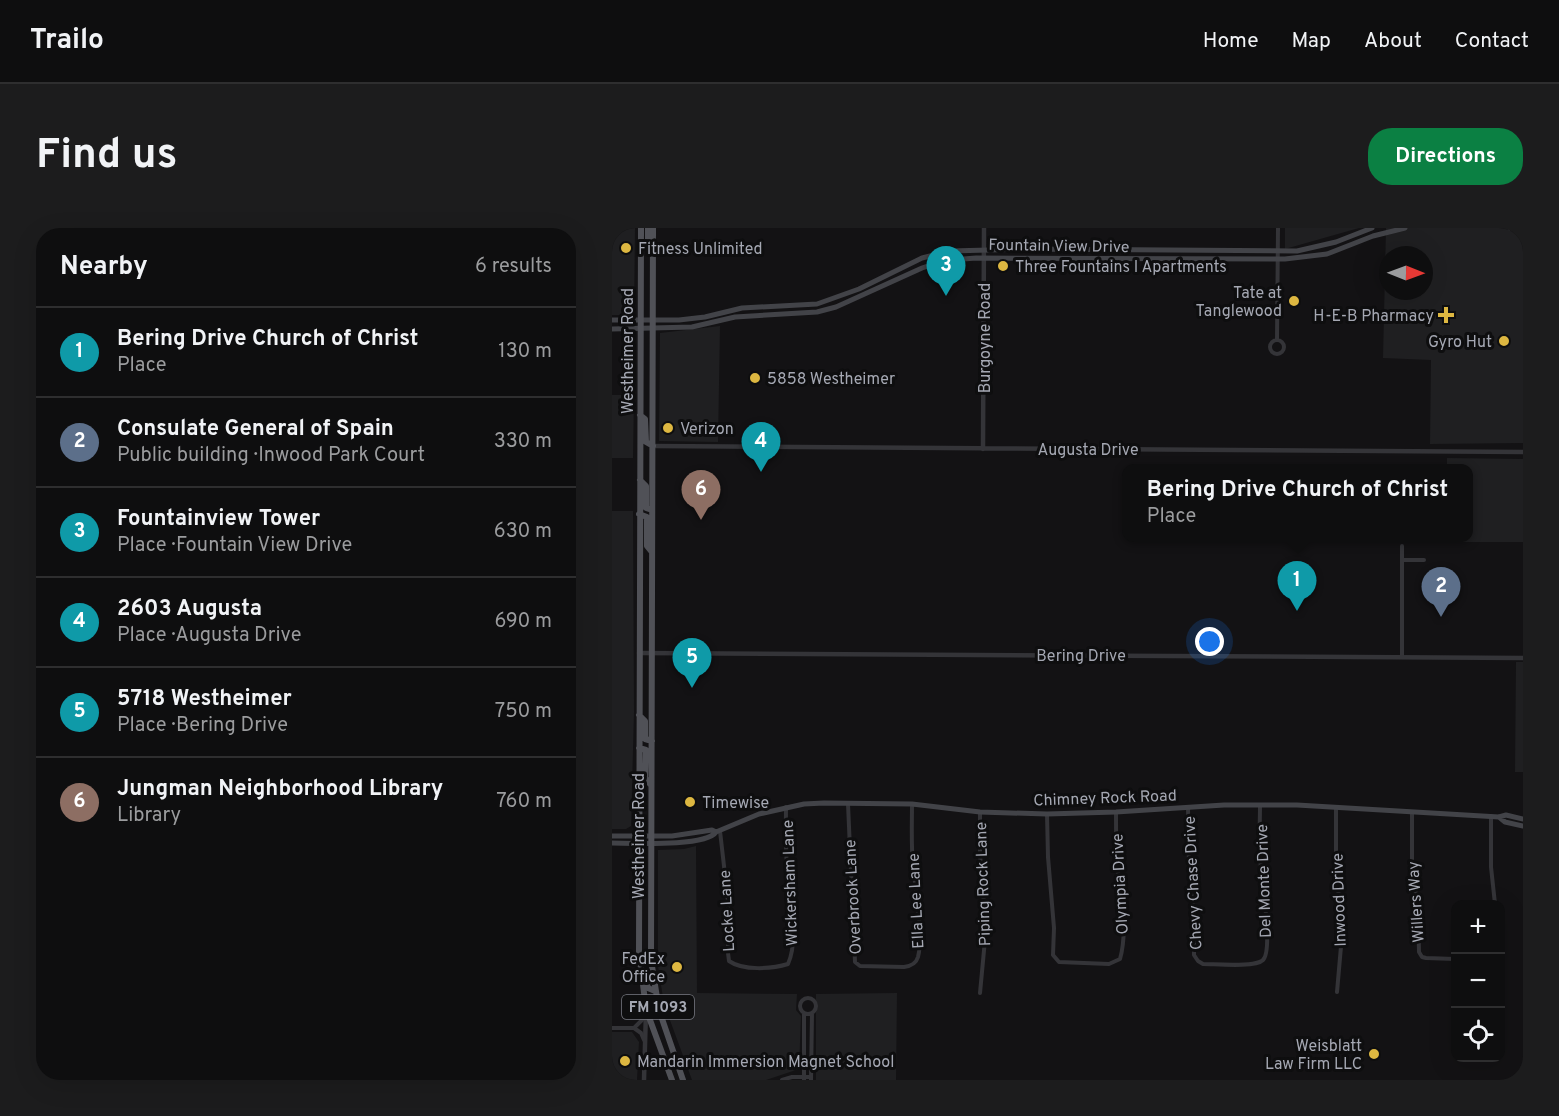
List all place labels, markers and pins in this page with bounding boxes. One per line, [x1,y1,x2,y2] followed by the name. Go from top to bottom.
[638,240,763,260] place label: Fitness Unlimited
[619,241,633,255] marker: Fitness Unlimited
[926,247,966,296] pin: 3
[1015,258,1227,278] place label: Three Fountains I Apartments
[996,259,1010,273] marker: Three Fountains I Apartments
[1196,284,1282,322] place label: Tate at Tanglewood
[1287,294,1301,308] marker: Tate at Tanglewood
[1313,307,1434,327] place label: H-E-B Pharmacy
[1439,308,1453,322] marker: H-E-B Pharmacy
[1428,333,1492,353] place label: Gyro Hut
[1497,334,1511,348] marker: Gyro Hut
[767,370,895,390] place label: 5858 Westheimer
[748,371,762,385] marker: 5858 Westheimer
[680,420,734,440] place label: Verizon
[661,421,675,435] marker: Verizon
[742,422,780,472] pin: 4
[682,470,721,520] pin: 6
[1278,562,1316,611] pin: 1
[1422,568,1460,617] pin: 2
[672,638,712,688] pin: 5
[702,794,769,814] place label: Timewise
[683,795,697,809] marker: Timewise
[622,950,665,988] place label: FedEx Office
[670,960,684,974] marker: FedEx Office
[1265,1037,1362,1075] place label: Weisblatt Law Firm LLC
[1367,1047,1381,1061] marker: Weisblatt Law Firm LLC
[637,1053,894,1073] place label: Mandarin Immersion Magnet School
[618,1054,632,1068] marker: Mandarin Immersion Magnet School

